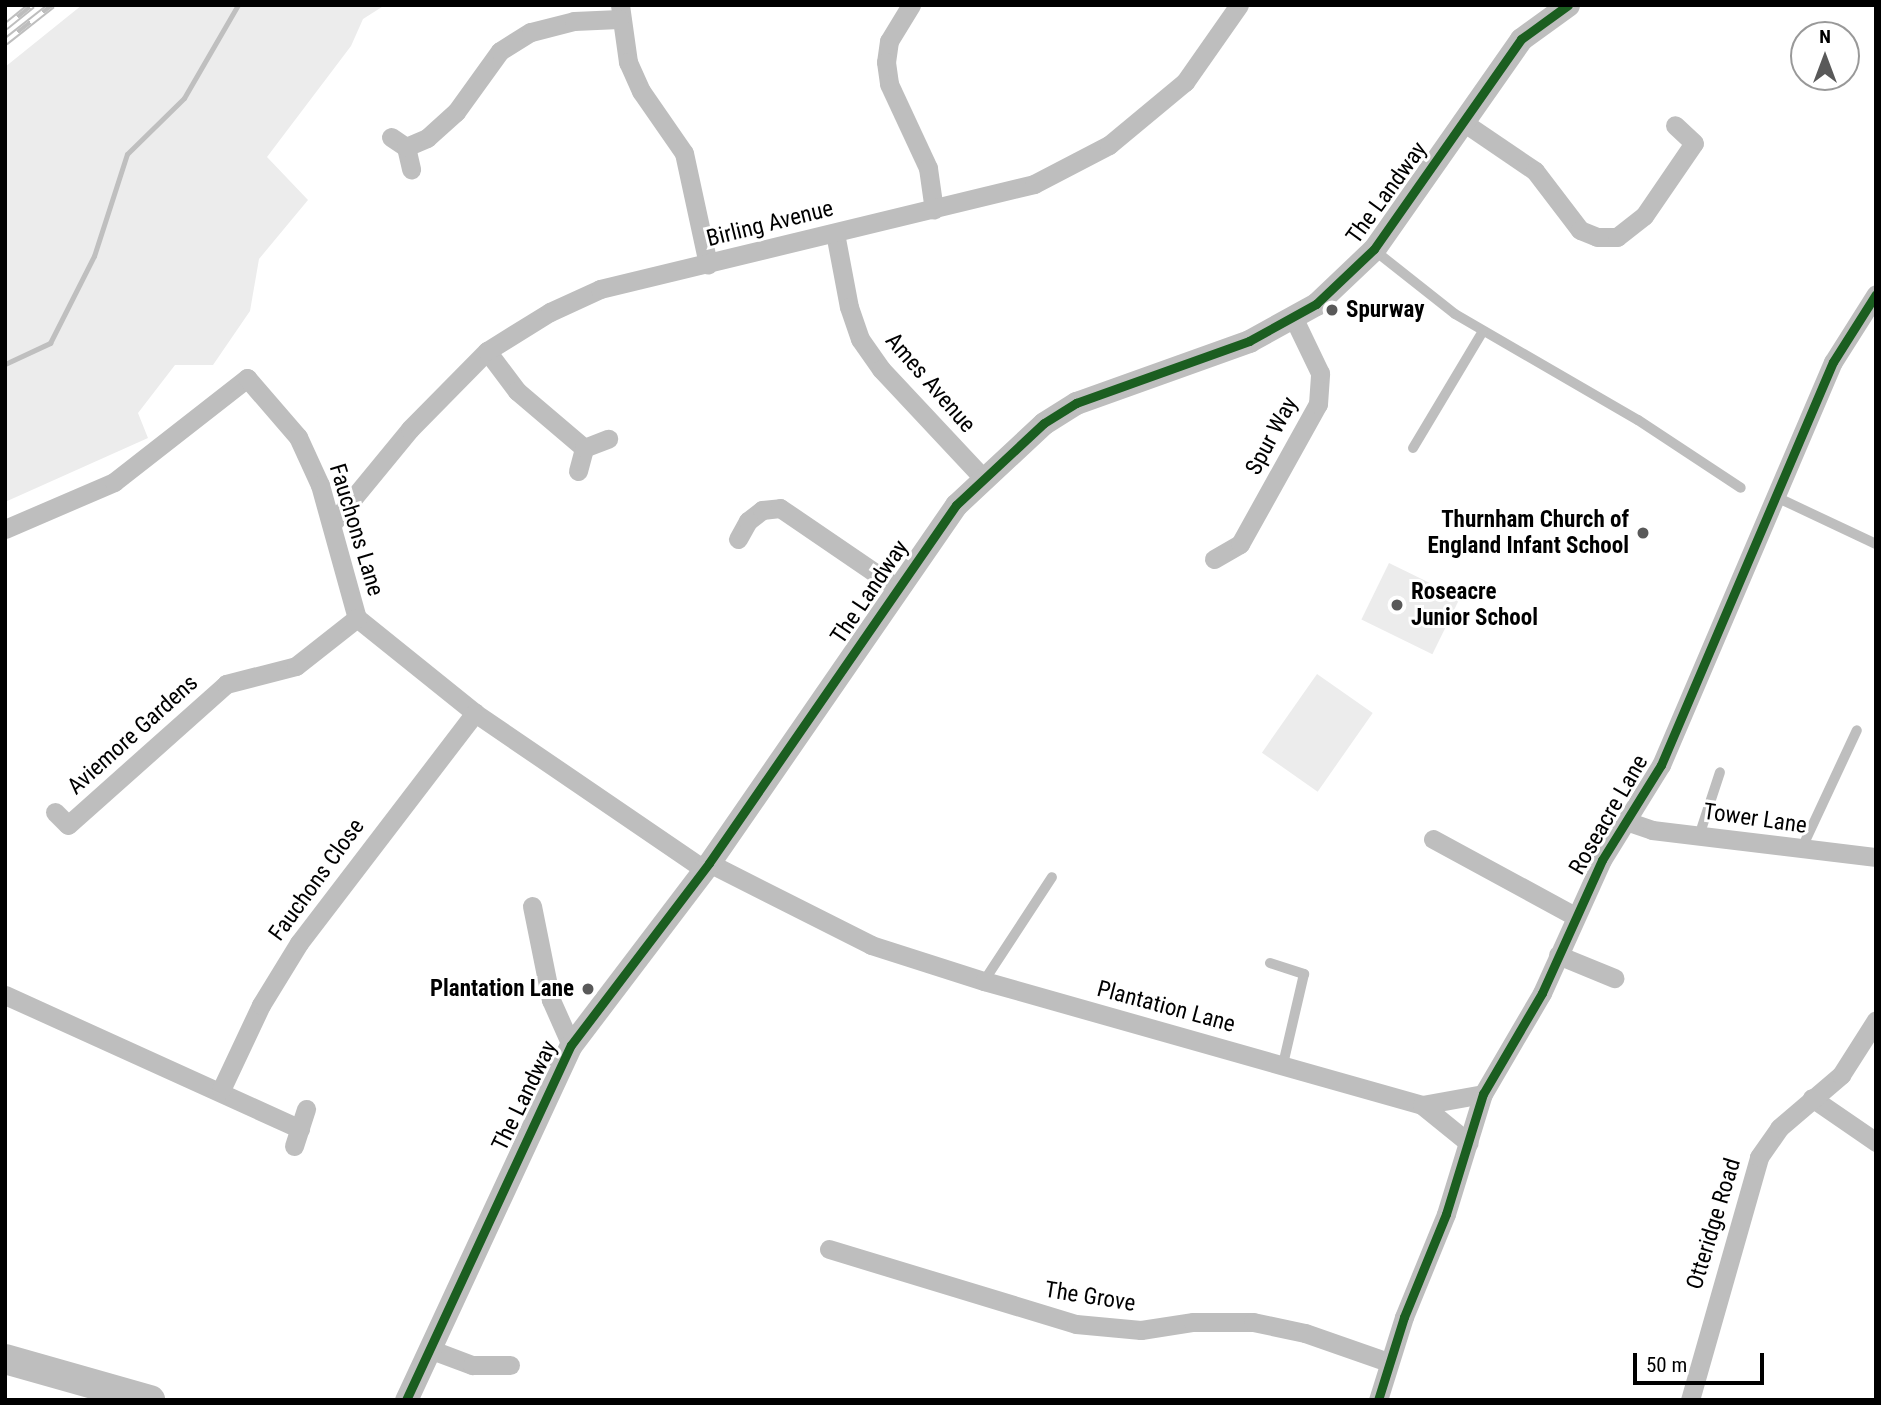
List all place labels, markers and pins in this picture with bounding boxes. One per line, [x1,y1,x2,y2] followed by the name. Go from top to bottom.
[1346,296,1424,324] place label: Spurway
[1324,302,1340,318] marker: Spurway
[1428,506,1629,560] place label: Thurnham Church of England Infant School
[1635,525,1651,541] marker: Thurnham Church of England Infant School
[1411,578,1538,632] place label: Roseacre Junior School
[1389,597,1405,613] marker: Roseacre Junior School
[430,975,574,1003] place label: Plantation Lane
[580,981,596,997] marker: Plantation Lane

